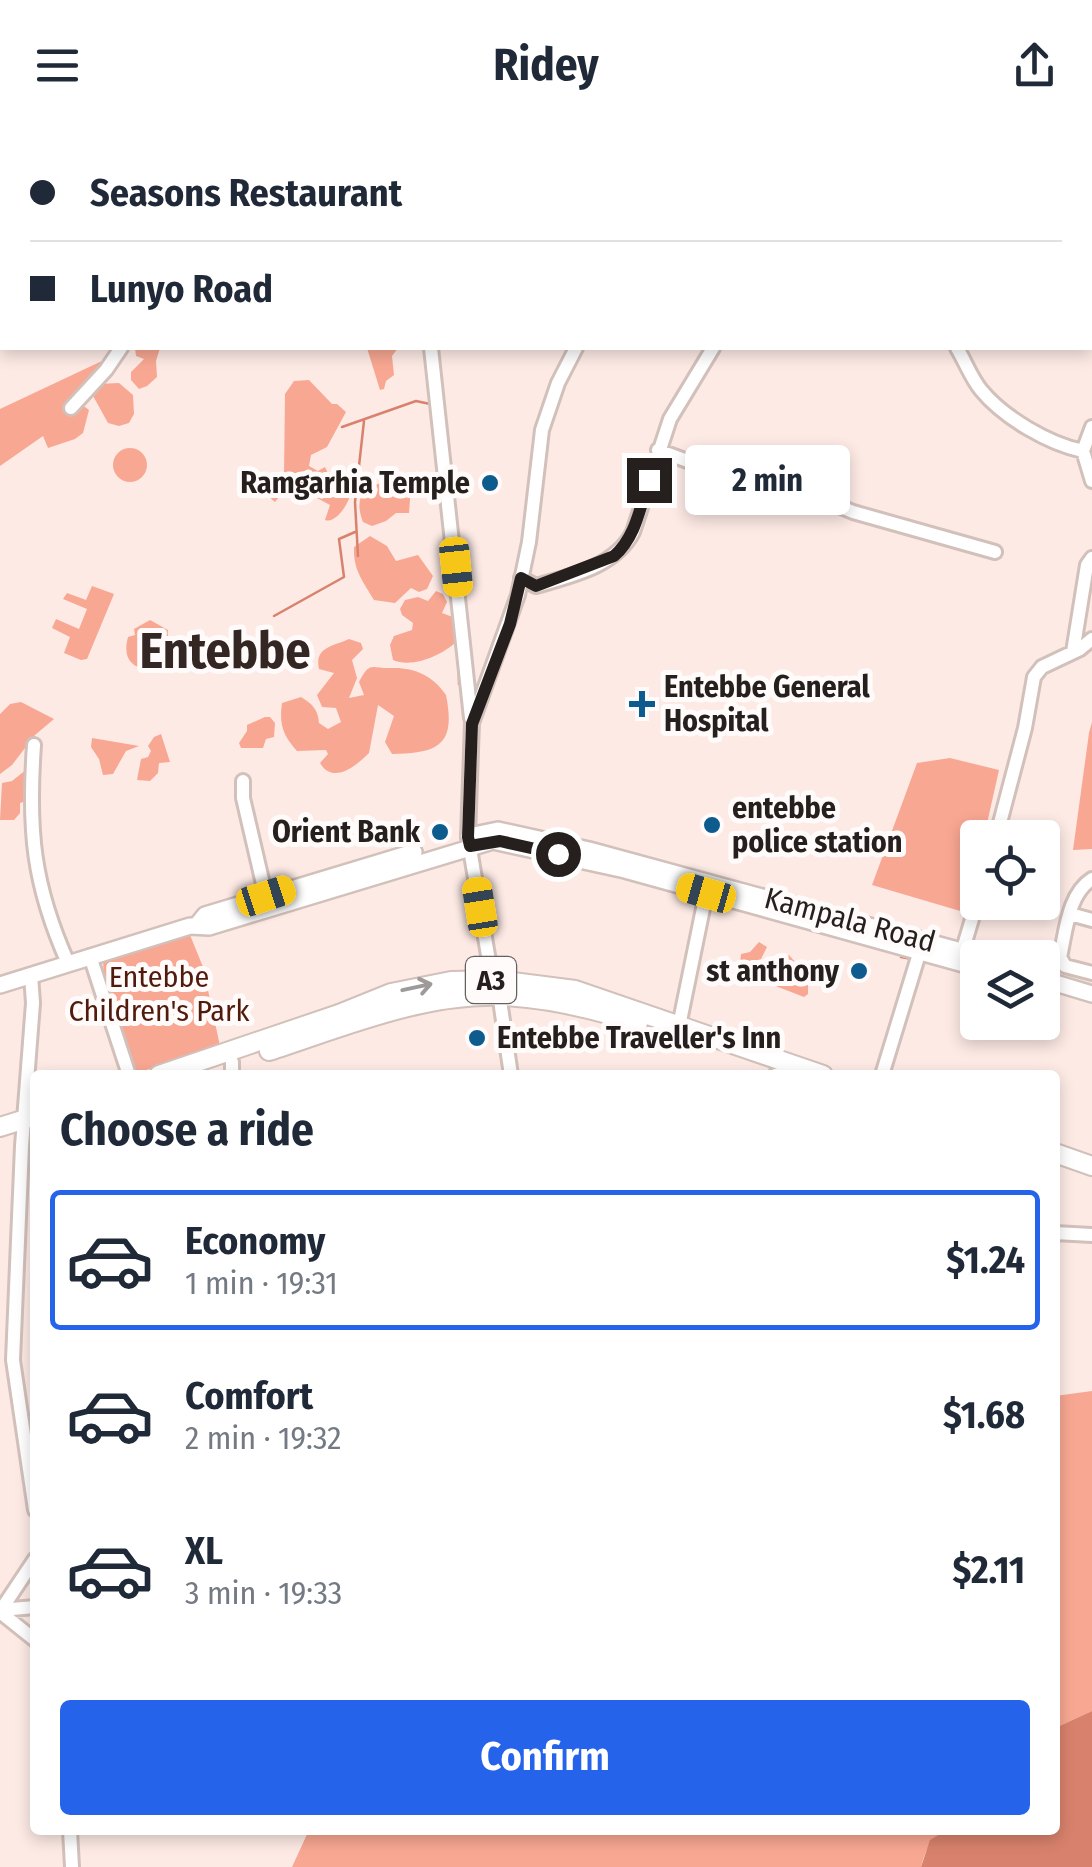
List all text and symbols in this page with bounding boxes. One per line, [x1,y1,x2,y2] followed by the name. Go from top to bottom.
[30,38,85,93] icon: menu
[493,38,599,92] text: Ridey
[1007,38,1062,93] icon: share
[90,170,402,216] text: Seasons Restaurant
[90,266,273,312] text: Lunyo Road
[684,445,849,515] callout: 2 min
[627,458,672,503] route end
[732,461,803,499] text: 2 min
[240,465,470,501] place label: Ramgarhia Temple
[479,472,501,494] marker: Ramgarhia Temple
[438,536,474,598] car
[139,621,311,681] district label: Entebbe
[664,669,870,739] place label: Entebbe General Hospital
[629,691,655,717] marker: Entebbe General Hospital
[732,790,903,860] place label: entebbe police station
[272,814,421,850] place label: Orient Bank
[701,814,723,836] marker: entebbe police station
[960,820,1060,1040] map controls
[960,820,1060,920] button: locate
[429,821,451,843] marker: Orient Bank
[536,832,581,877] route start
[673,870,739,916] car
[233,872,299,920] car
[460,875,500,939] car
[761,880,939,960] street label: Kampala Road
[960,940,1060,1040] button: layers
[706,953,840,989] place label: st anthony
[466,957,516,1003] road number: A3
[68,959,250,1029] park label: Entebbe Children's Park
[848,960,870,982] marker: st anthony
[400,977,432,996] one-way arrow
[497,1020,781,1056] place label: Entebbe Traveller's Inn
[466,1027,488,1049] marker: Entebbe Traveller's Inn
[60,1103,314,1157] text: Choose a ride
[65,1215,155,1305] icon: car
[185,1218,325,1264] text: Economy
[946,1237,1025,1283] text: $1.24
[185,1264,338,1302] text: 1 min · 19:31
[65,1370,155,1460] icon: car
[185,1373,313,1419] text: Comfort
[943,1392,1025,1438] text: $1.68
[185,1419,341,1457] text: 2 min · 19:32
[65,1525,155,1615] icon: car
[185,1528,223,1574] text: XL
[952,1547,1025,1593] text: $2.11
[185,1574,342,1612] text: 3 min · 19:33
[60,1700,1030,1815] button: Confirm

